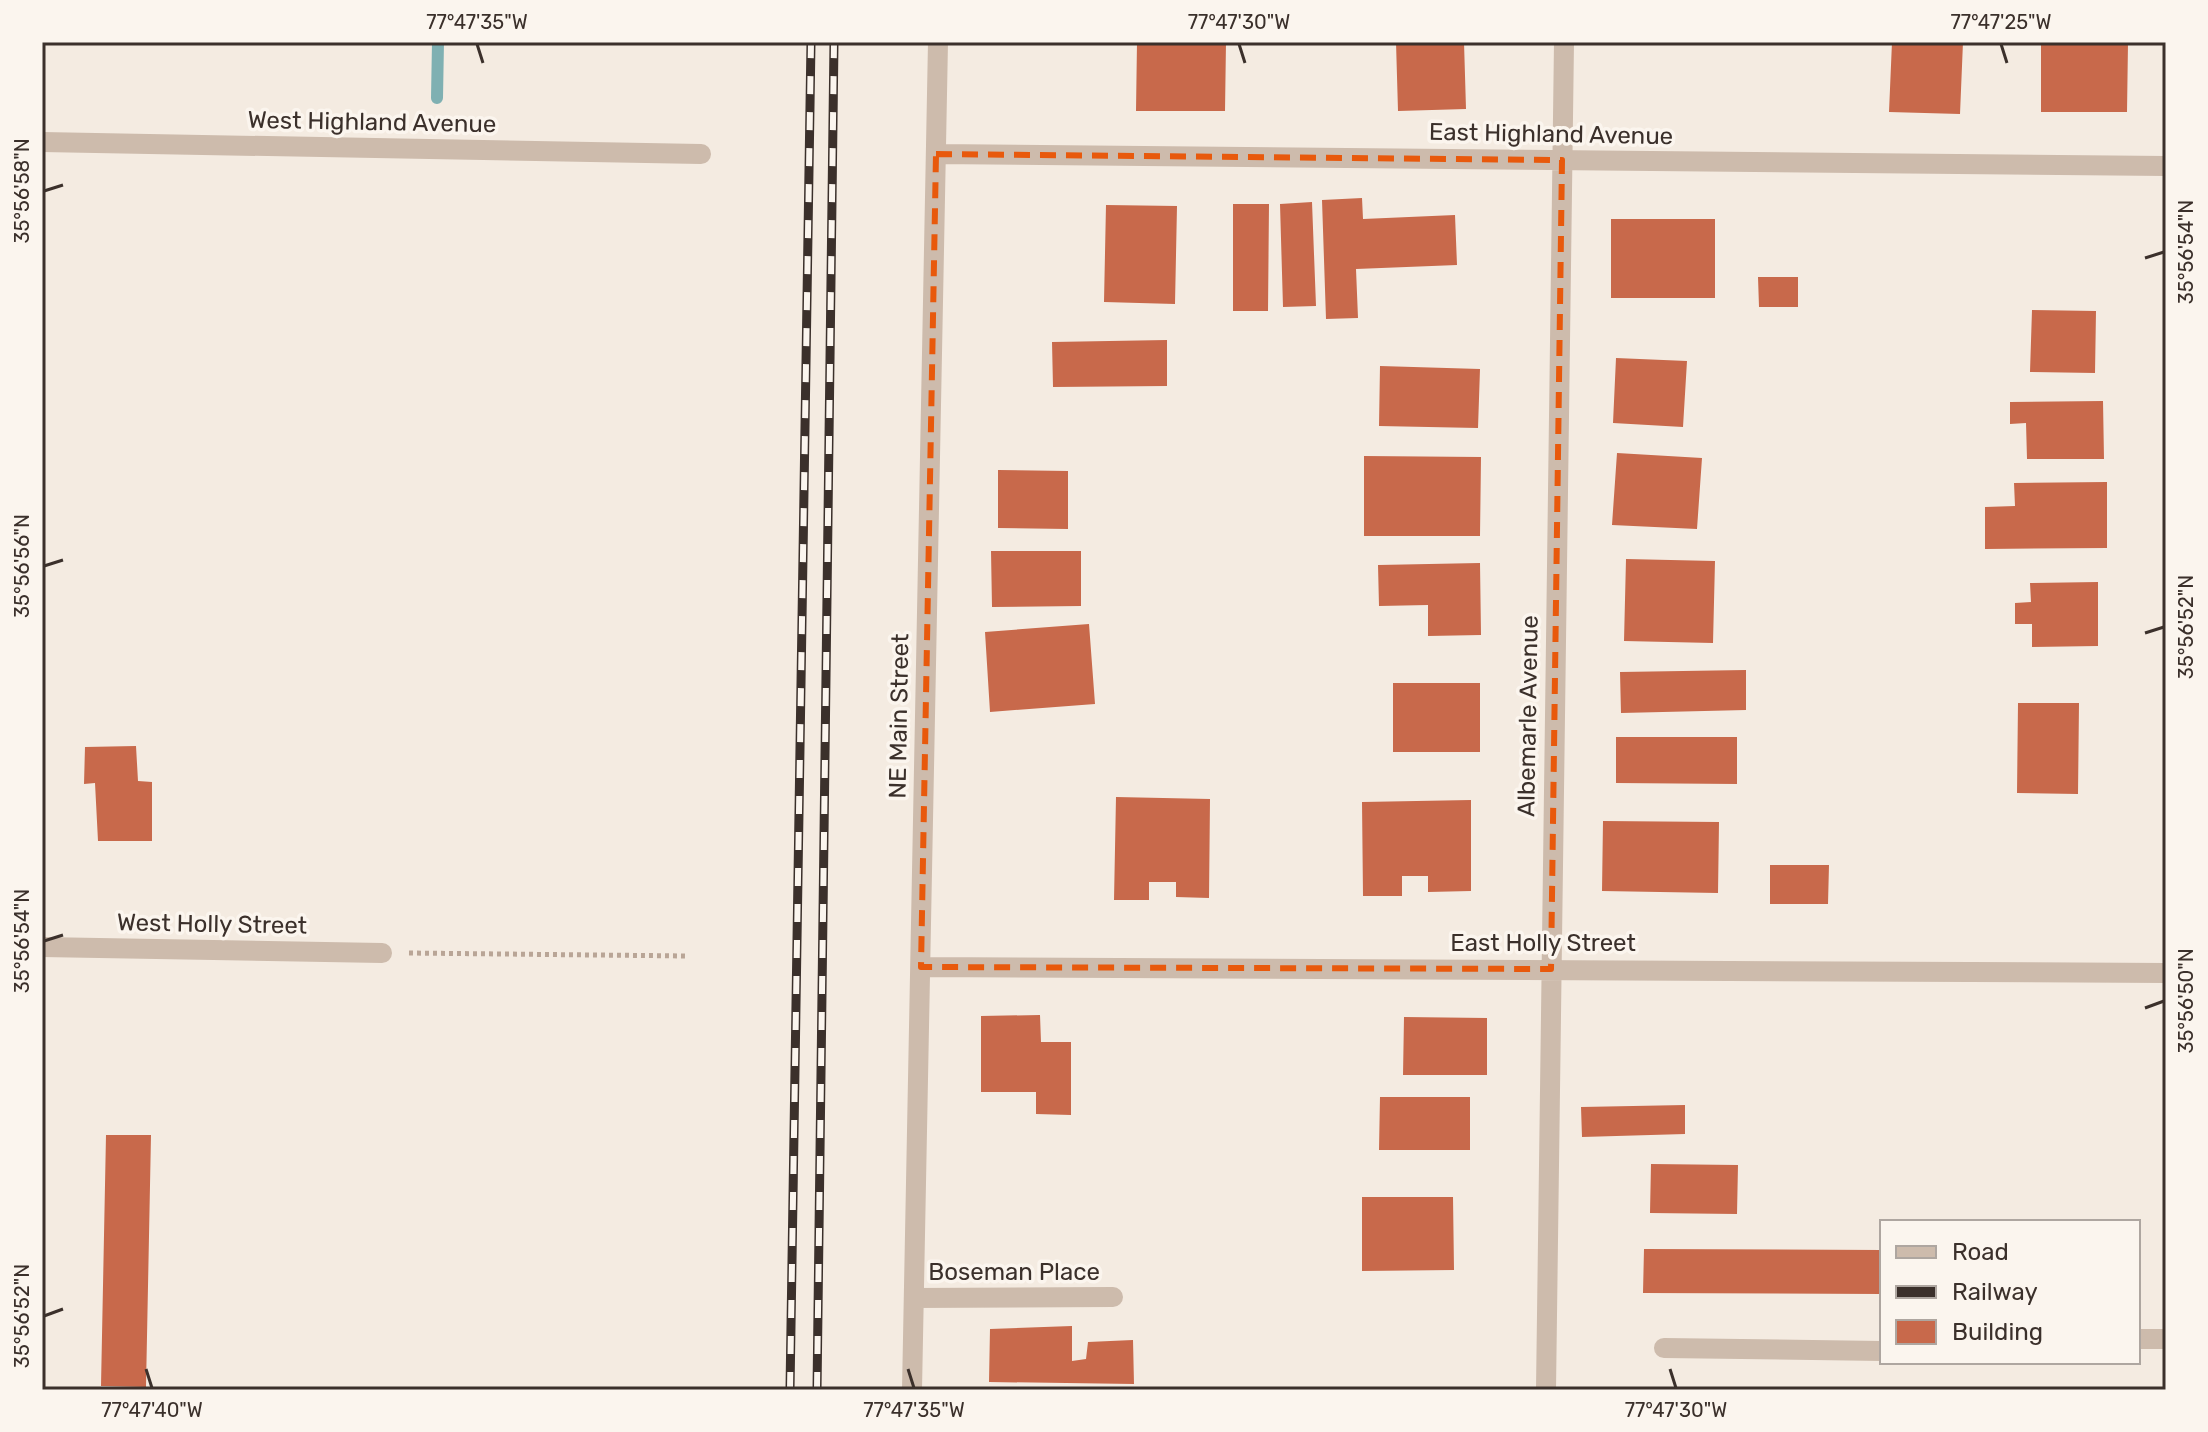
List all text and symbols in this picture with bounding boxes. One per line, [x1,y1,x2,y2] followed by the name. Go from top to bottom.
[426,10,528,34] text: 77°47'35"W
[1188,10,1290,34] text: 77°47'30"W
[1950,10,2052,34] text: 77°47'25"W
[247,106,497,138] street label: West Highland Avenue
[1429,118,1673,150] street label: East Highland Avenue
[10,138,34,244] text: 35°56'58"N
[2174,200,2198,304] text: 35°56'54"N
[10,514,34,618] text: 35°56'56"N
[2174,575,2198,679] text: 35°56'52"N
[1512,615,1544,817] street label: Albemarle Avenue
[884,633,914,799] street label: NE Main Street
[10,889,34,993] text: 35°56'54"N
[117,908,307,940] street label: West Holly Street
[1450,929,1636,957] street label: East Holly Street
[2174,948,2198,1054] text: 35°56'50"N
[1880,1220,2140,1364] legend
[1952,1238,2009,1266] text: Road
[928,1258,1100,1286] street label: Boseman Place
[10,1264,34,1368] text: 35°56'52"N
[1952,1278,2038,1306] text: Railway
[1952,1318,2043,1346] text: Building
[101,1398,203,1422] text: 77°47'40"W
[863,1398,965,1422] text: 77°47'35"W
[1625,1398,1727,1422] text: 77°47'30"W

